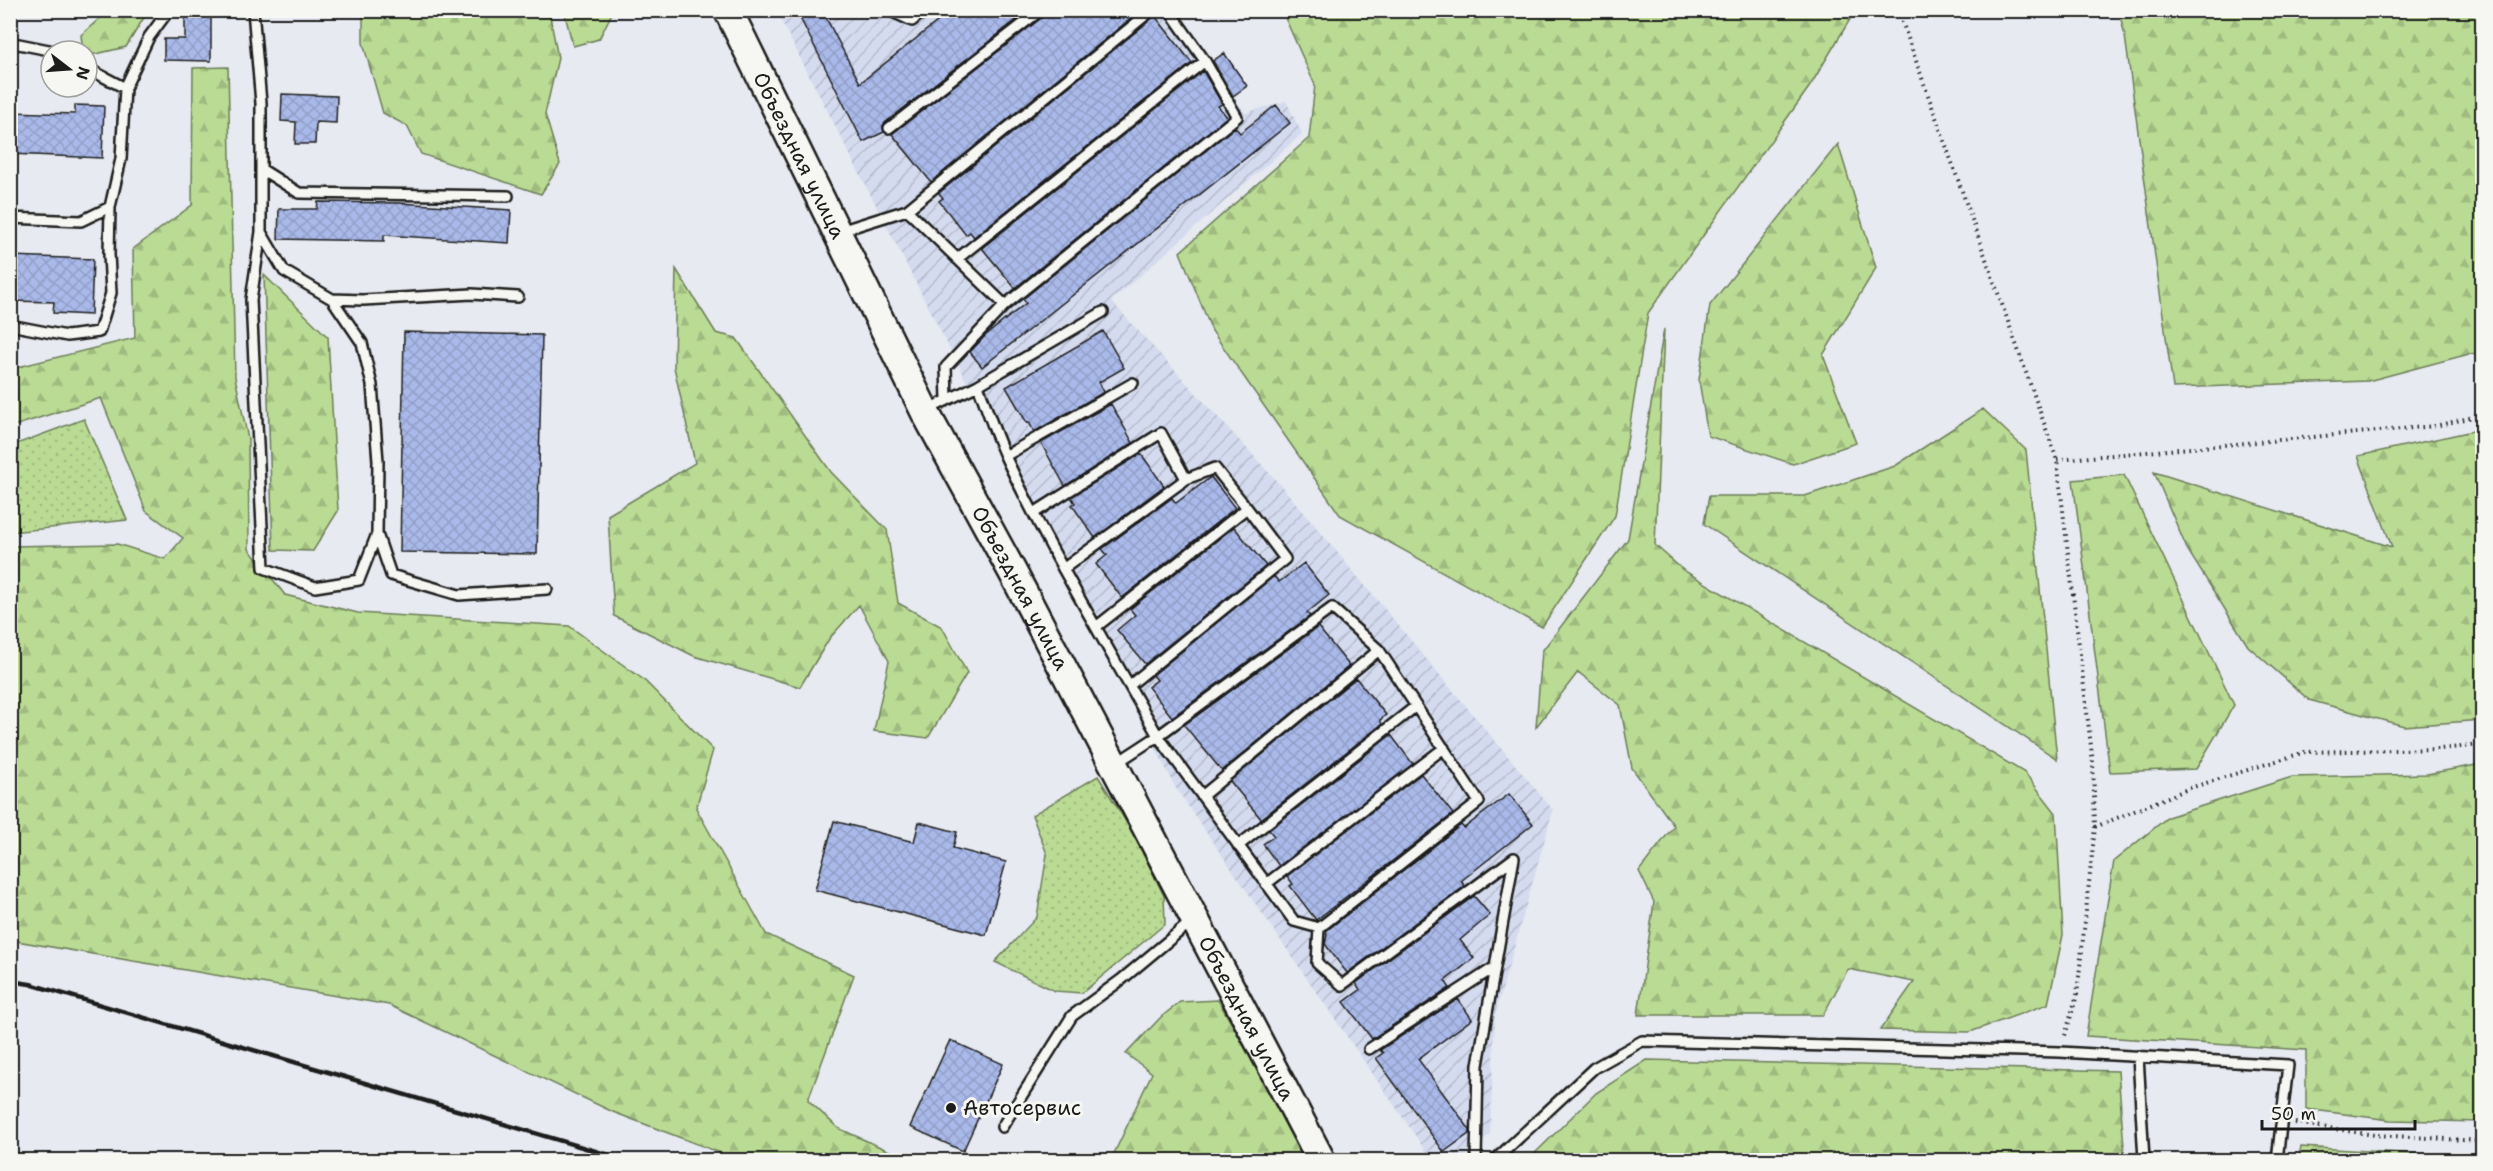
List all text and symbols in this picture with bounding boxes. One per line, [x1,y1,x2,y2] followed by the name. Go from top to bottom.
[39,39,99,99] north arrow
[71,64,95,82] text: N
[747,67,852,244] street label: Объездная улица
[965,501,1076,675] street label: Объездная улица
[1192,931,1301,1106] street label: Объездная улица
[2262,1093,2415,1131] scale bar
[963,1094,1081,1122] place label: Автосервис
[944,1101,958,1115] marker: Автосервис
[2271,1102,2316,1126] text: 50 m

